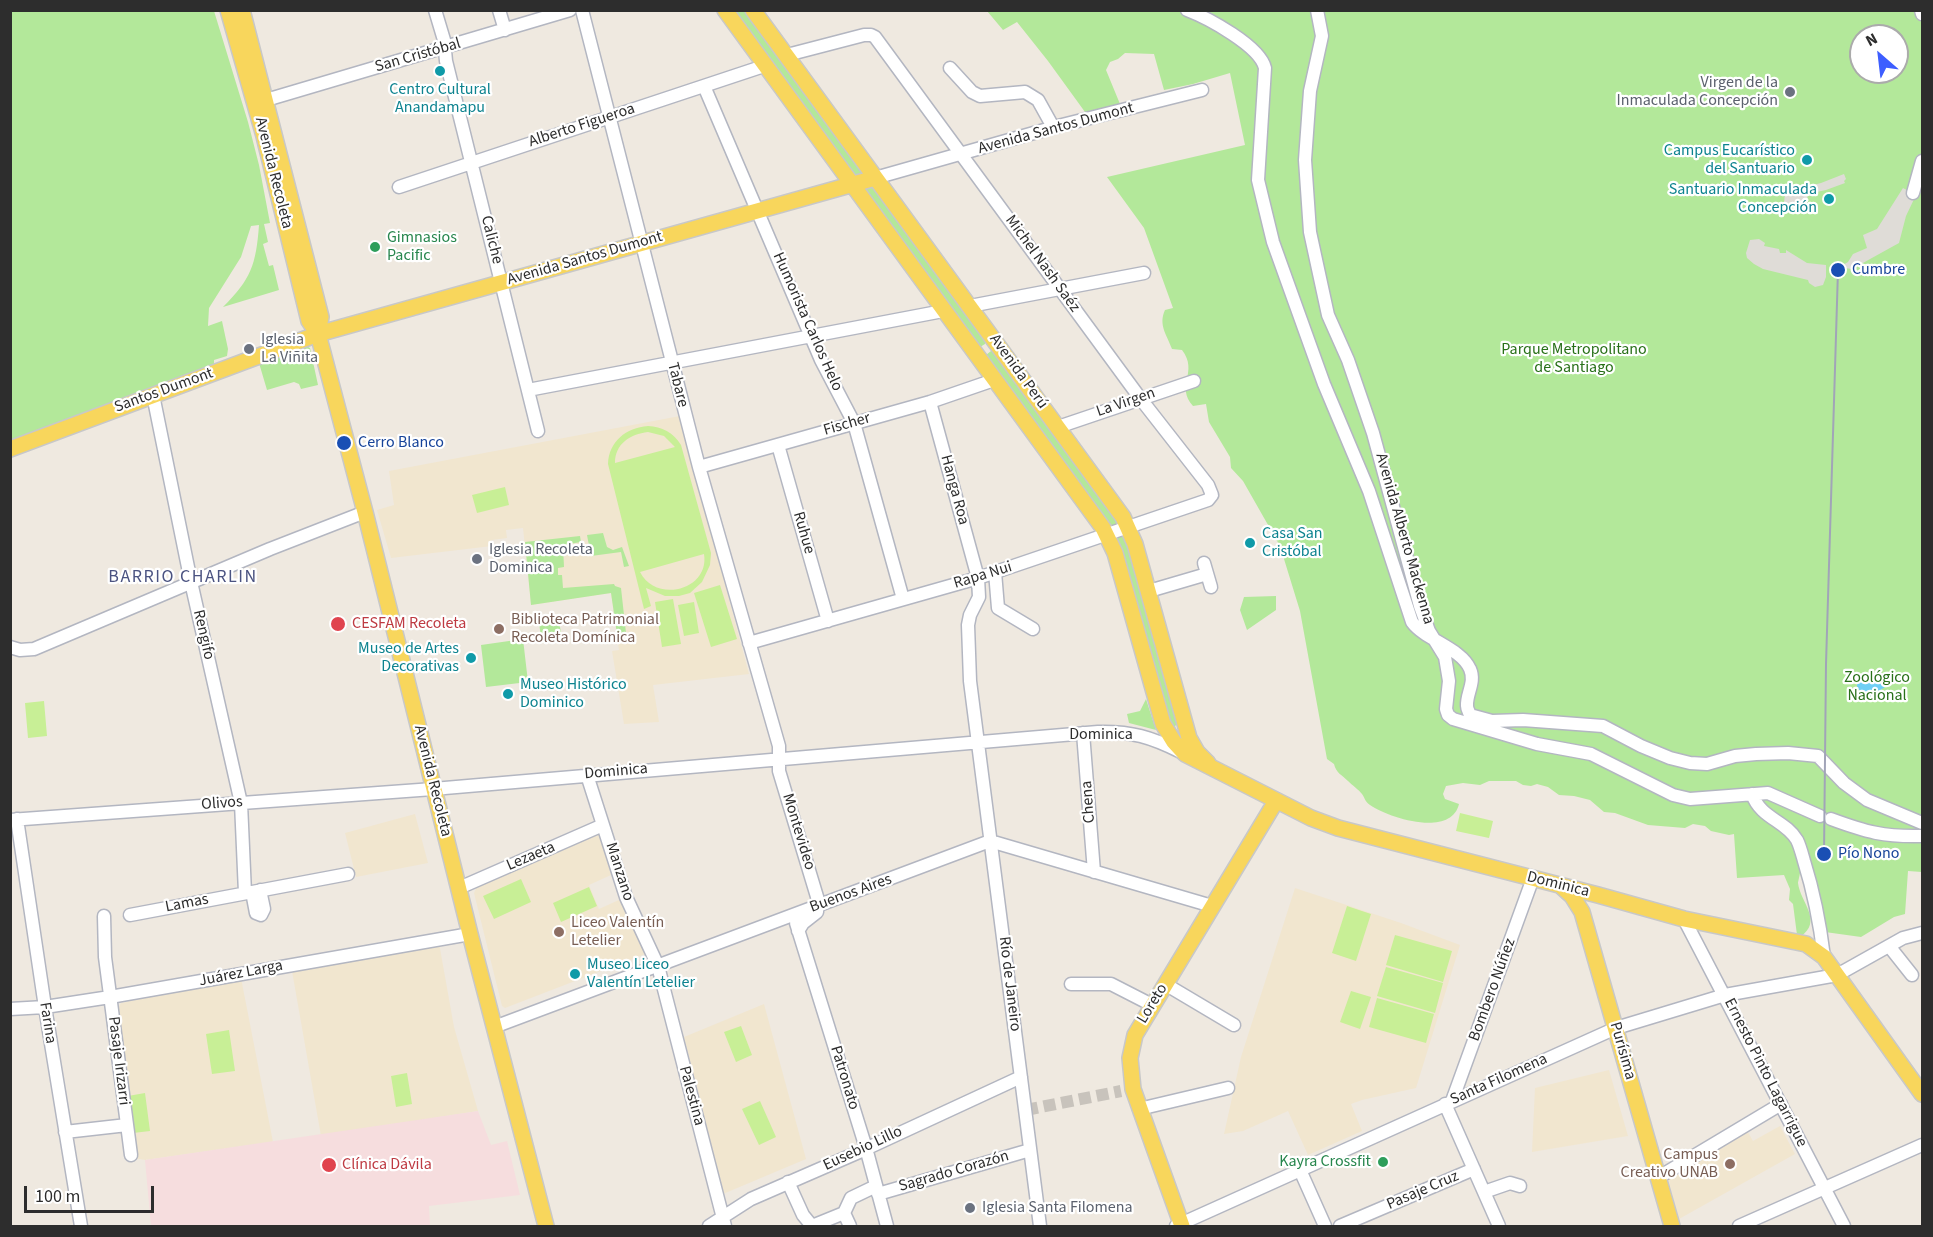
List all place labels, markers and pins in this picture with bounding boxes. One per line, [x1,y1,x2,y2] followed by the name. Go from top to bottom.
[433,64,447,78] marker: Centro Cultural Anandamapu
[1616,73,1778,111] place label: Virgen de la Inmaculada Concepción
[389,80,491,118] place label: Centro Cultural Anandamapu
[1783,85,1797,99] marker: Virgen de la Inmaculada Concepción
[1664,141,1795,179] place label: Campus Eucarístico del Santuario
[1800,153,1814,167] marker: Campus Eucarístico del Santuario
[1669,180,1817,218] place label: Santuario Inmaculada Concepción
[1822,192,1836,206] marker: Santuario Inmaculada Concepción
[387,228,457,266] place label: Gimnasios Pacific
[368,240,382,254] marker: Gimnasios Pacific
[1852,260,1905,280] place label: Cumbre
[1829,261,1847,279] marker: Cumbre
[261,330,318,368] place label: Iglesia La Viñita
[242,342,256,356] marker: Iglesia La Viñita
[358,433,444,453] place label: Cerro Blanco
[335,434,353,452] marker: Cerro Blanco
[1262,524,1323,562] place label: Casa San Cristóbal
[1243,536,1257,550] marker: Casa San Cristóbal
[489,540,593,578] place label: Iglesia Recoleta Dominica
[470,552,484,566] marker: Iglesia Recoleta Dominica
[511,610,659,648] place label: Biblioteca Patrimonial Recoleta Domínica
[352,614,466,634] place label: CESFAM Recoleta
[329,615,347,633] marker: CESFAM Recoleta
[492,622,506,636] marker: Biblioteca Patrimonial Recoleta Domínica
[358,639,459,677] place label: Museo de Artes Decorativas
[464,651,478,665] marker: Museo de Artes Decorativas
[520,675,627,713] place label: Museo Histórico Dominico
[501,687,515,701] marker: Museo Histórico Dominico
[1838,844,1899,864] place label: Pío Nono
[1815,845,1833,863] marker: Pío Nono
[571,913,664,951] place label: Liceo Valentín Letelier
[552,925,566,939] marker: Liceo Valentín Letelier
[587,955,695,993] place label: Museo Liceo Valentín Letelier
[568,967,582,981] marker: Museo Liceo Valentín Letelier
[1621,1145,1718,1183] place label: Campus Creativo UNAB
[1279,1152,1371,1172] place label: Kayra Crossfit
[342,1155,432,1175] place label: Clínica Dávila
[1376,1155,1390,1169] marker: Kayra Crossfit
[320,1156,338,1174] marker: Clínica Dávila
[1723,1157,1737,1171] marker: Campus Creativo UNAB
[982,1198,1132,1218] place label: Iglesia Santa Filomena
[963,1201,977,1215] marker: Iglesia Santa Filomena

